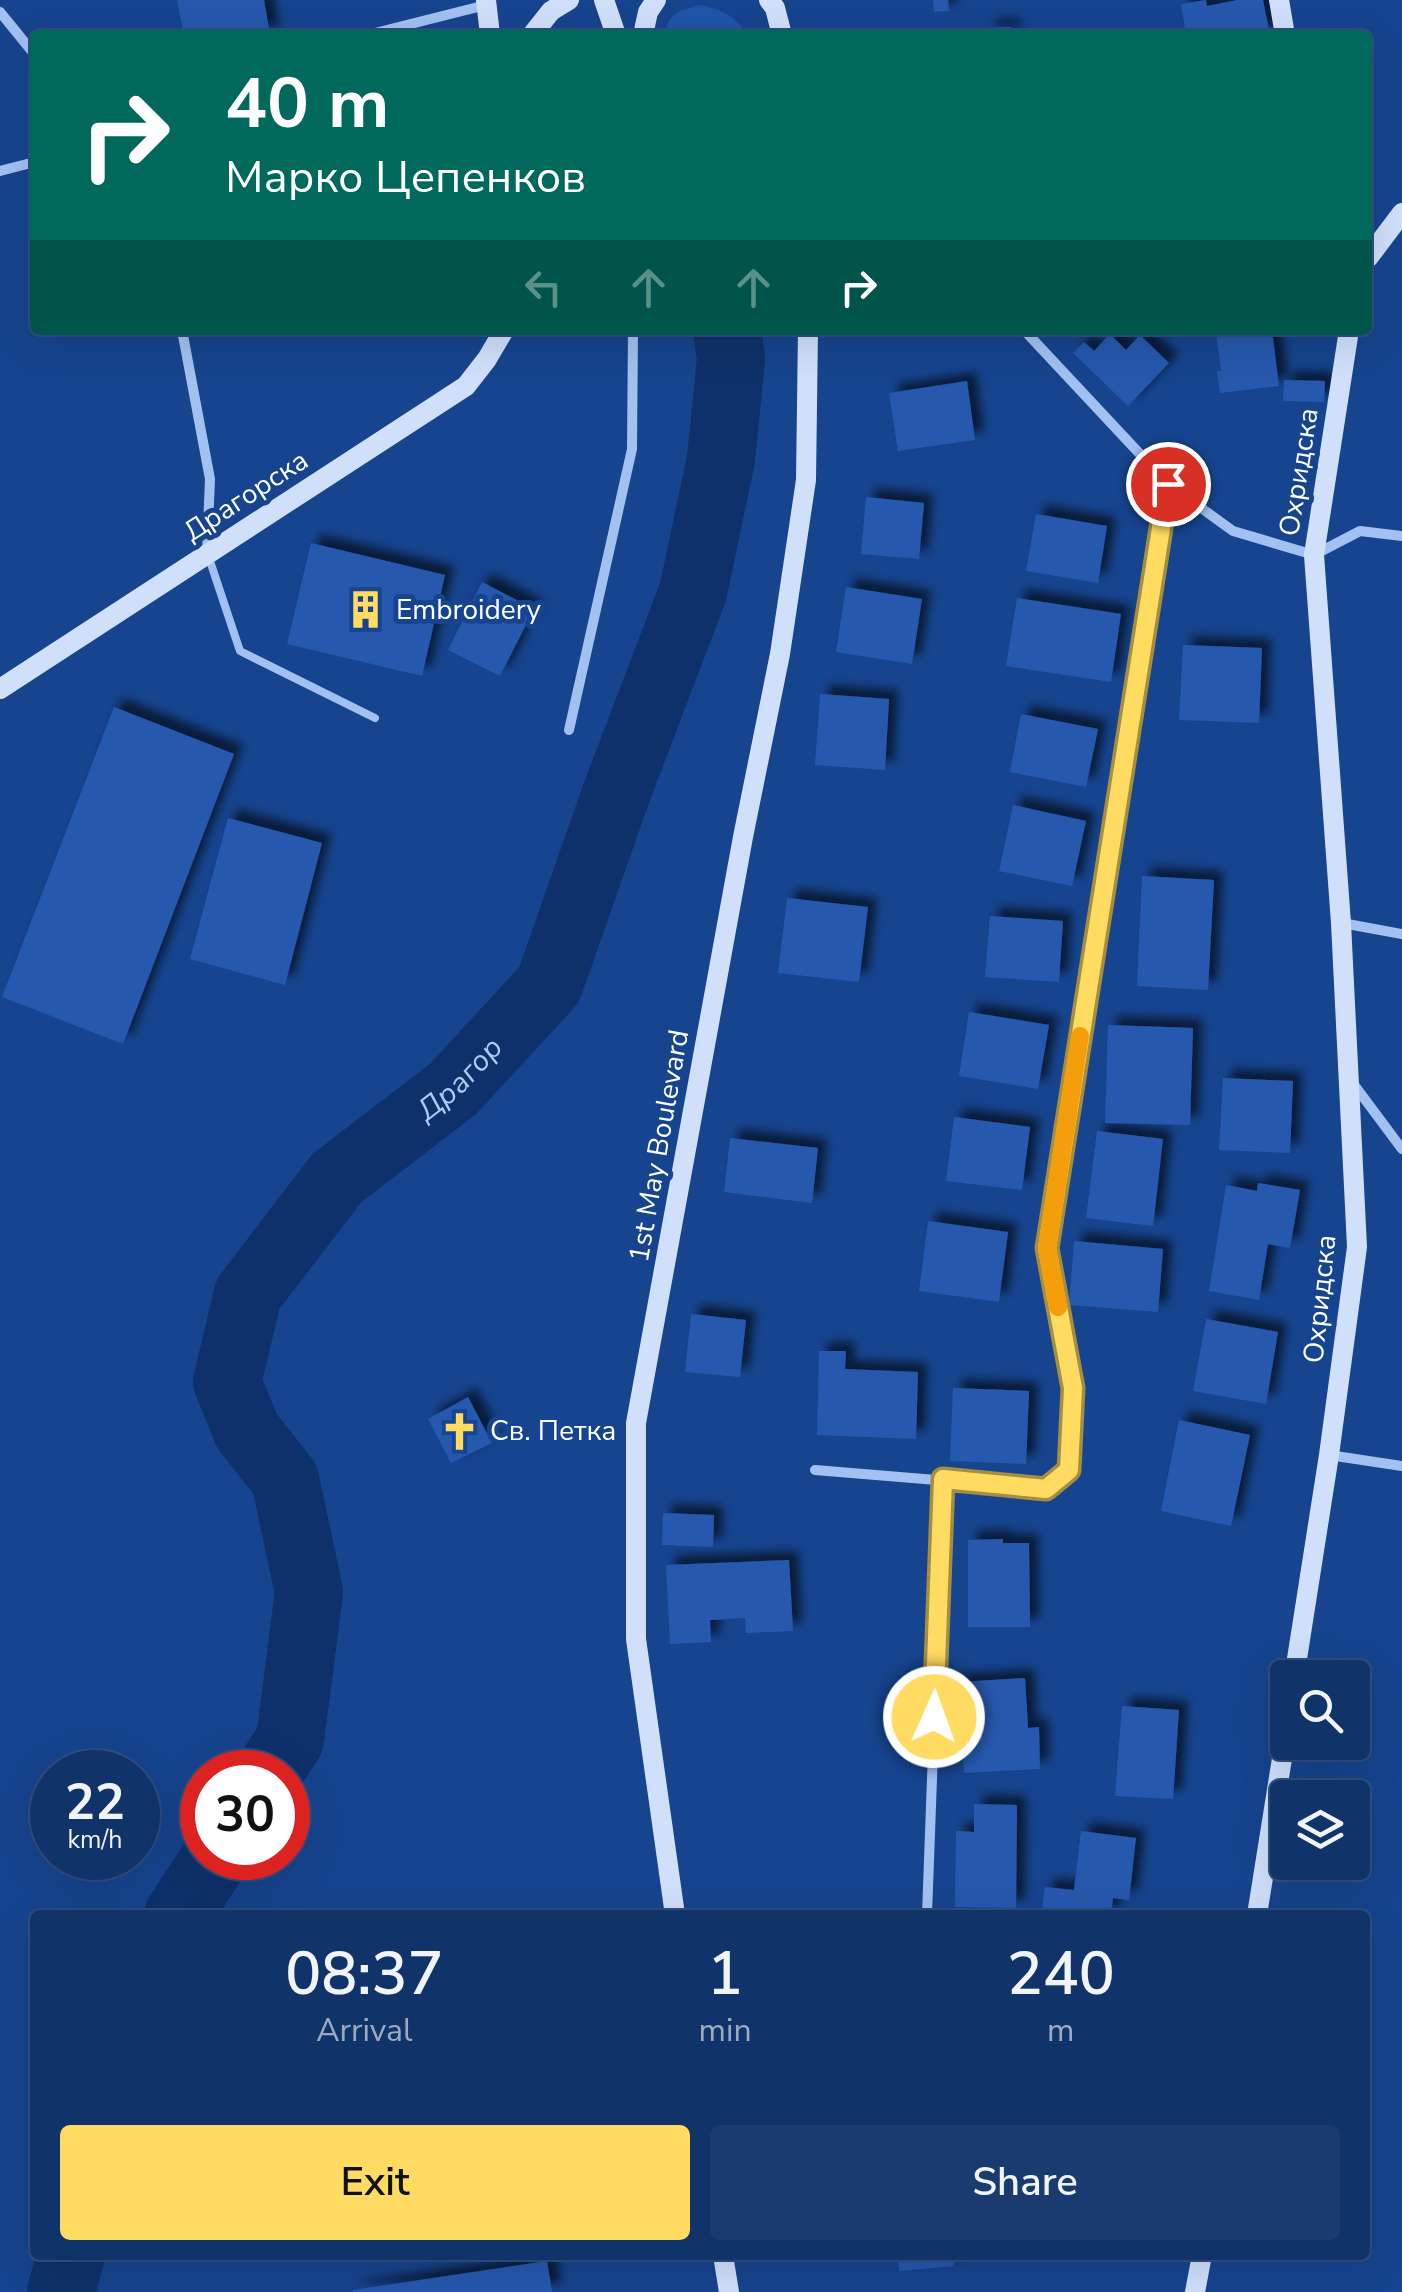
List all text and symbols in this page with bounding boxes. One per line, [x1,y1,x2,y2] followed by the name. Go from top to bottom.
[225,56,389,152] text: 40 m
[60,70,190,200] icon: right
[225,147,586,208] text: Марко Цепенков
[516,260,571,315] icon: left
[621,260,676,315] icon: ahead
[726,260,781,315] icon: ahead
[831,260,886,315] icon: right
[1270,405,1328,539] street label: Охридска
[176,442,316,550] street label: Драгорска
[1126,442,1211,527] pin
[1141,457,1196,512] icon: arrive
[345,589,387,631] building icon: Embroidery
[396,591,542,629] place label: Embroidery
[620,1027,698,1265] street label: 1st May Boulevard
[407,1028,512,1131] water label: Драгор
[1294,1233,1346,1365] street label: Охридска
[439,1410,481,1452] church icon: Св. Петка
[490,1412,616,1450] place label: Св. Петка
[1270,1660,1370,1880] map controls
[1270,1660,1370,1760] button: search
[882,1665,986,1769] position arrow
[180,1750,310,1880] speed limit sign: 30
[65,1768,125,1837] text: 22
[1270,1780,1370,1880] button: layers
[67,1823,123,1857] text: km/h
[285,1933,443,2015] text: 08:37
[707,1933,743,2015] text: 1
[1007,1933,1115,2015] text: 240
[316,2009,412,2052] text: Arrival
[699,2009,752,2052] text: min
[1047,2009,1075,2052] text: m
[60,2125,690,2240] button: Exit
[710,2125,1340,2240] button: Share

